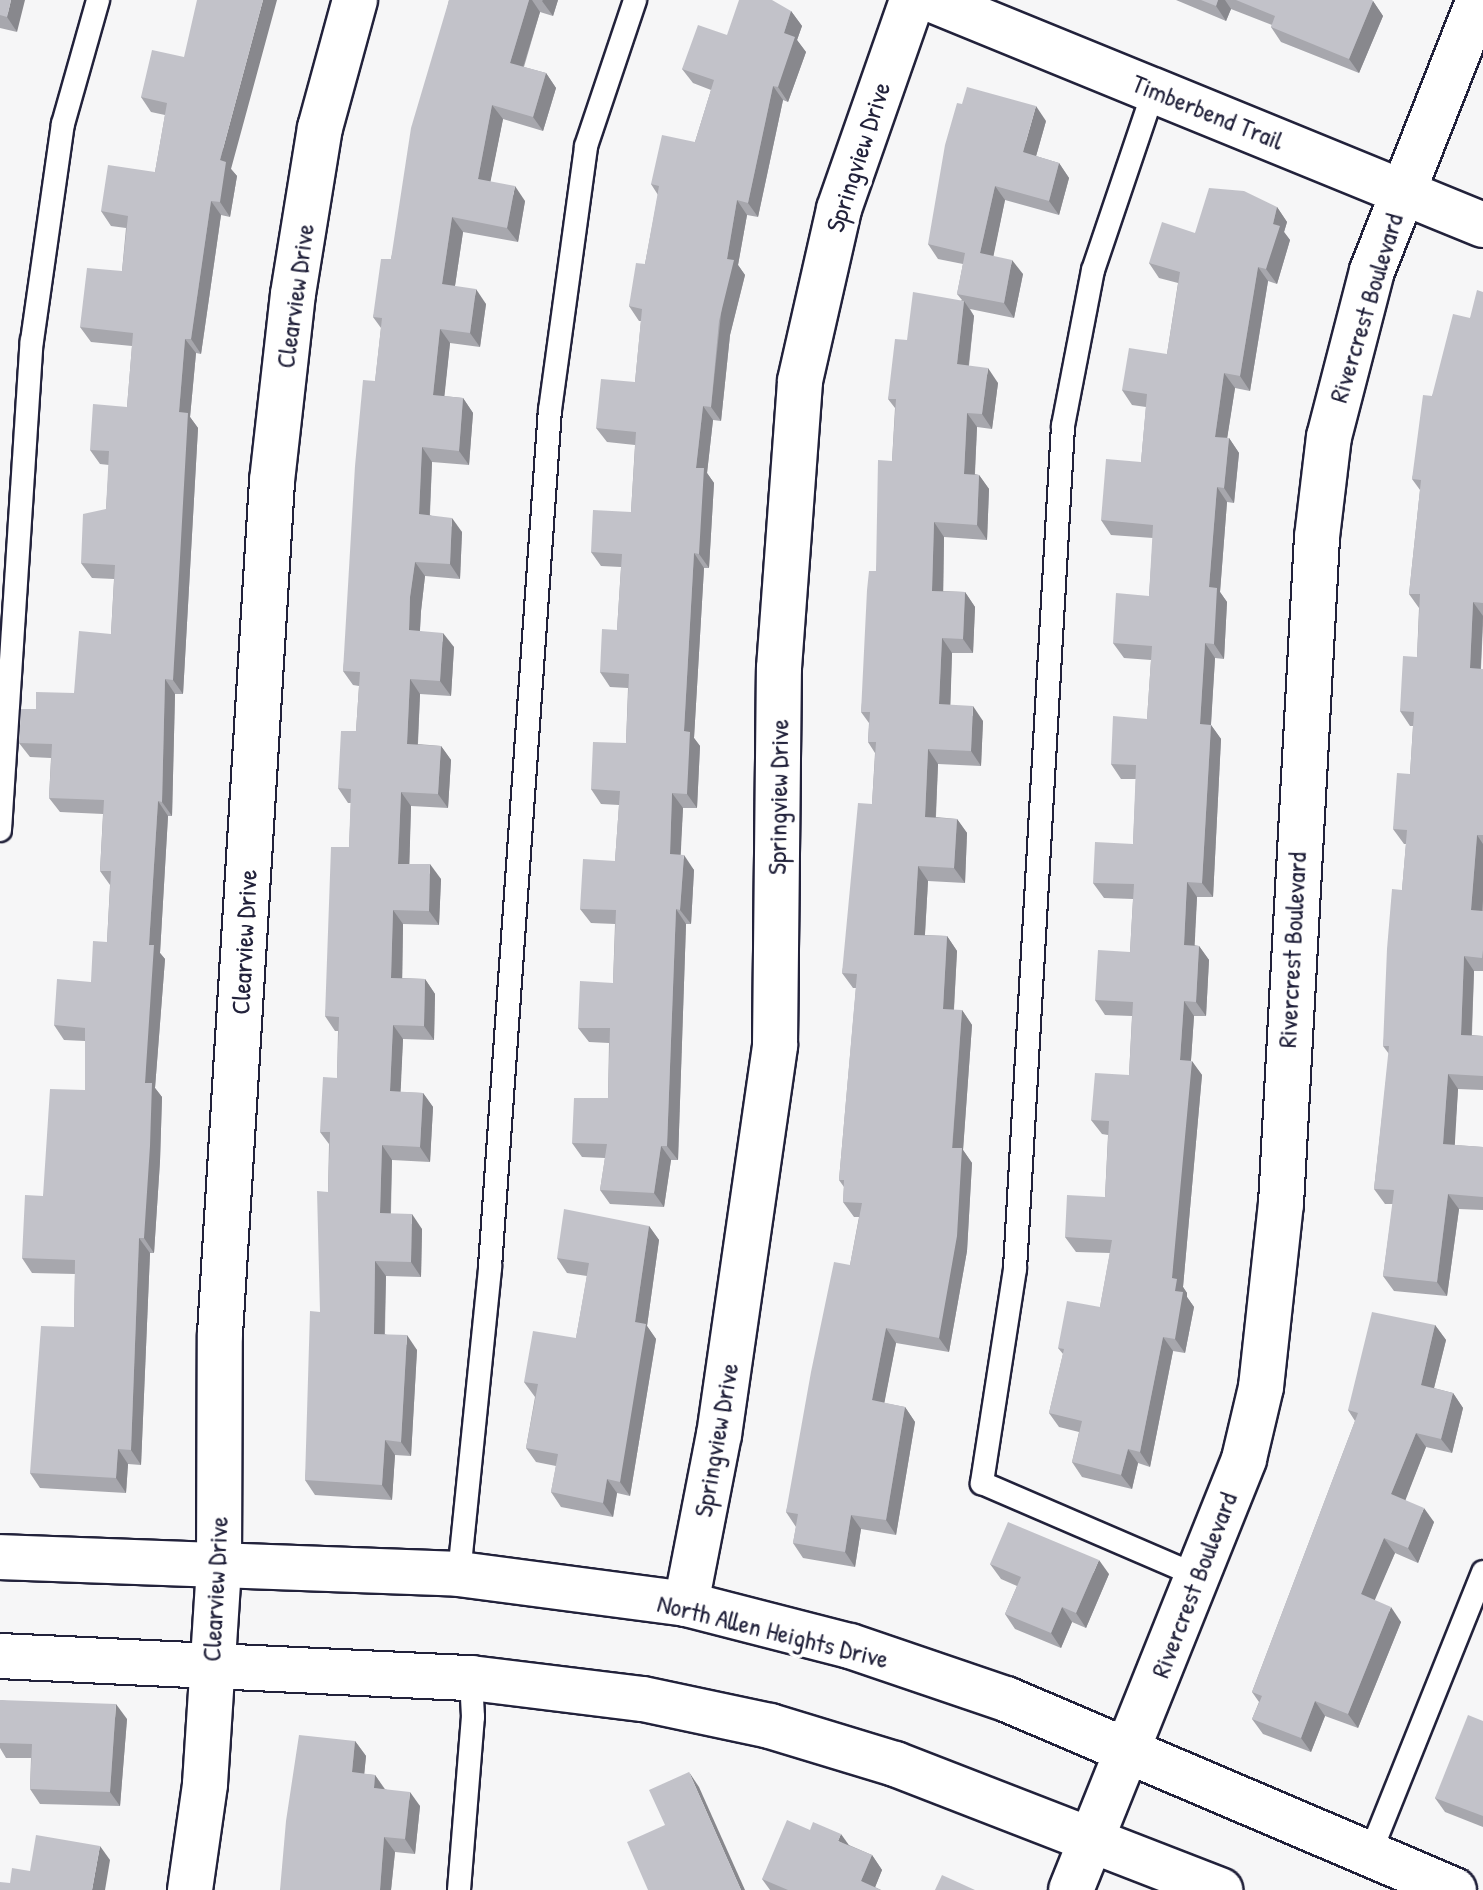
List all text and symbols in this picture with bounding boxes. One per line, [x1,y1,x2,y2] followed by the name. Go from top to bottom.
[1128,67,1288,157] street label: Timberbend Trail
[819,78,897,236] street label: Springview Drive
[1322,210,1410,406] street label: Rivercrest Boulevard
[269,222,321,370] street label: Clearview Drive
[761,719,795,875] street label: Springview Drive
[1271,851,1313,1049] street label: Rivercrest Boulevard
[225,869,263,1015] street label: Clearview Drive
[687,1361,745,1519] street label: Springview Drive
[1144,1488,1244,1682] street label: Rivercrest Boulevard
[196,1516,234,1662] street label: Clearview Drive
[654,1587,892,1675] street label: North Allen Heights Drive

